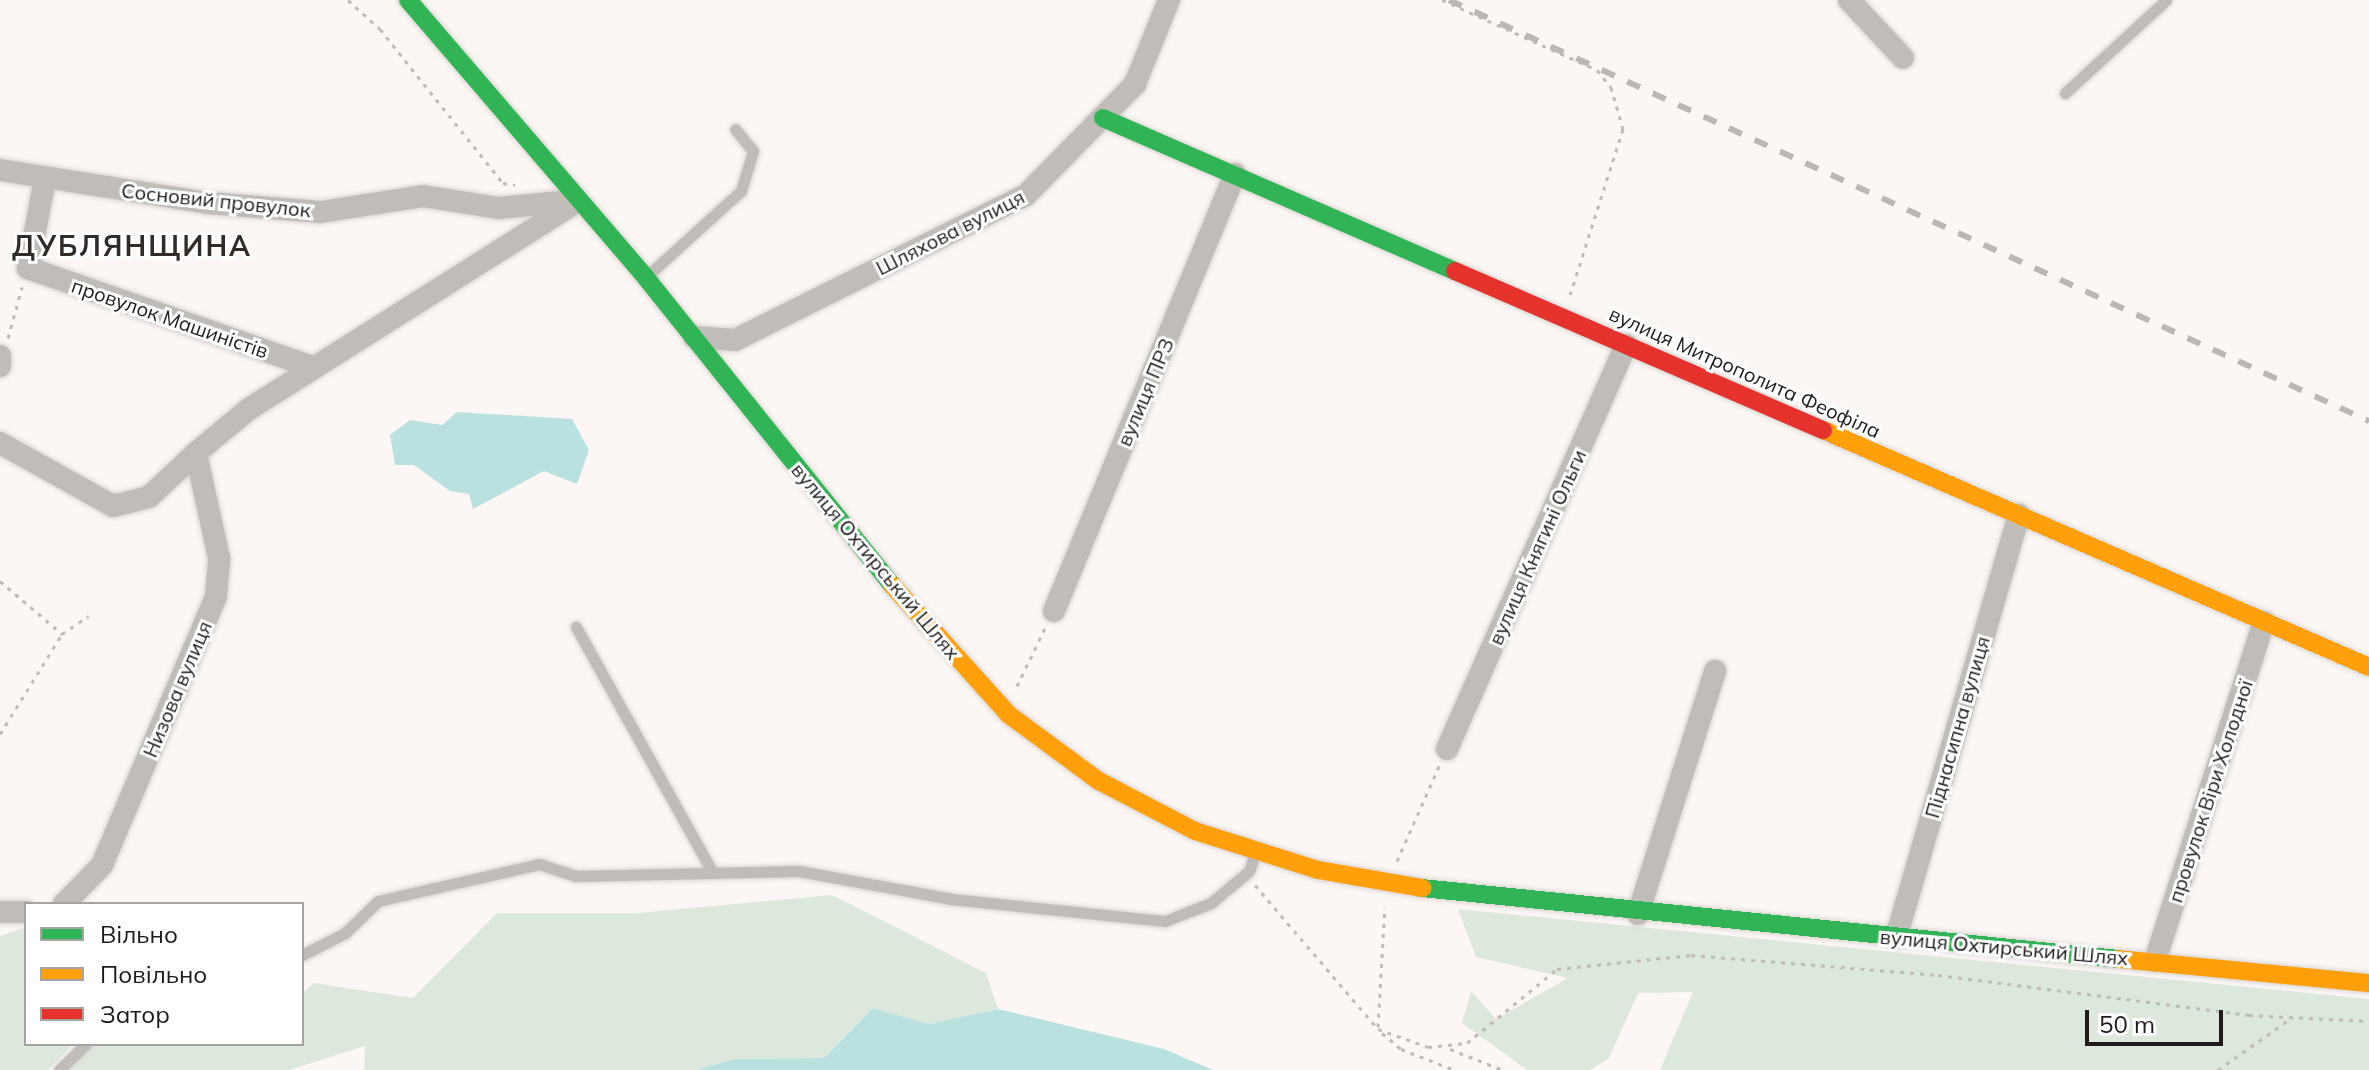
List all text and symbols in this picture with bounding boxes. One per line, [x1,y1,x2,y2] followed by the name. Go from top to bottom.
[120,178,312,222] street label: Сосновий провулок
[872,184,1028,280] street label: Шляхова вулиця
[12,229,252,263] district label: ДУБЛЯНЩИНА
[69,273,271,363] street label: провулок Машиністів
[1606,301,1884,443] street label: вулиця Митрополита Феофіла
[1112,334,1178,450] street label: вулиця ПРЗ
[1483,446,1591,648] street label: вулиця Княгині Ольги
[787,458,965,664] street label: вулиця Охтирський Шлях
[137,617,217,761] street label: Низова вулиця
[1920,633,1994,821] street label: Піднасипна вулиця
[2163,677,2257,905] street label: провулок Віри Холодної
[24,902,304,1046] legend
[100,919,178,949] text: Вільно
[1879,924,2129,970] street label: вулиця Охтирський Шлях
[100,959,207,989] text: Повільно
[2089,994,2227,1044] scale bar
[100,999,170,1029] text: Затор
[2099,1009,2155,1039] text: 50 m

